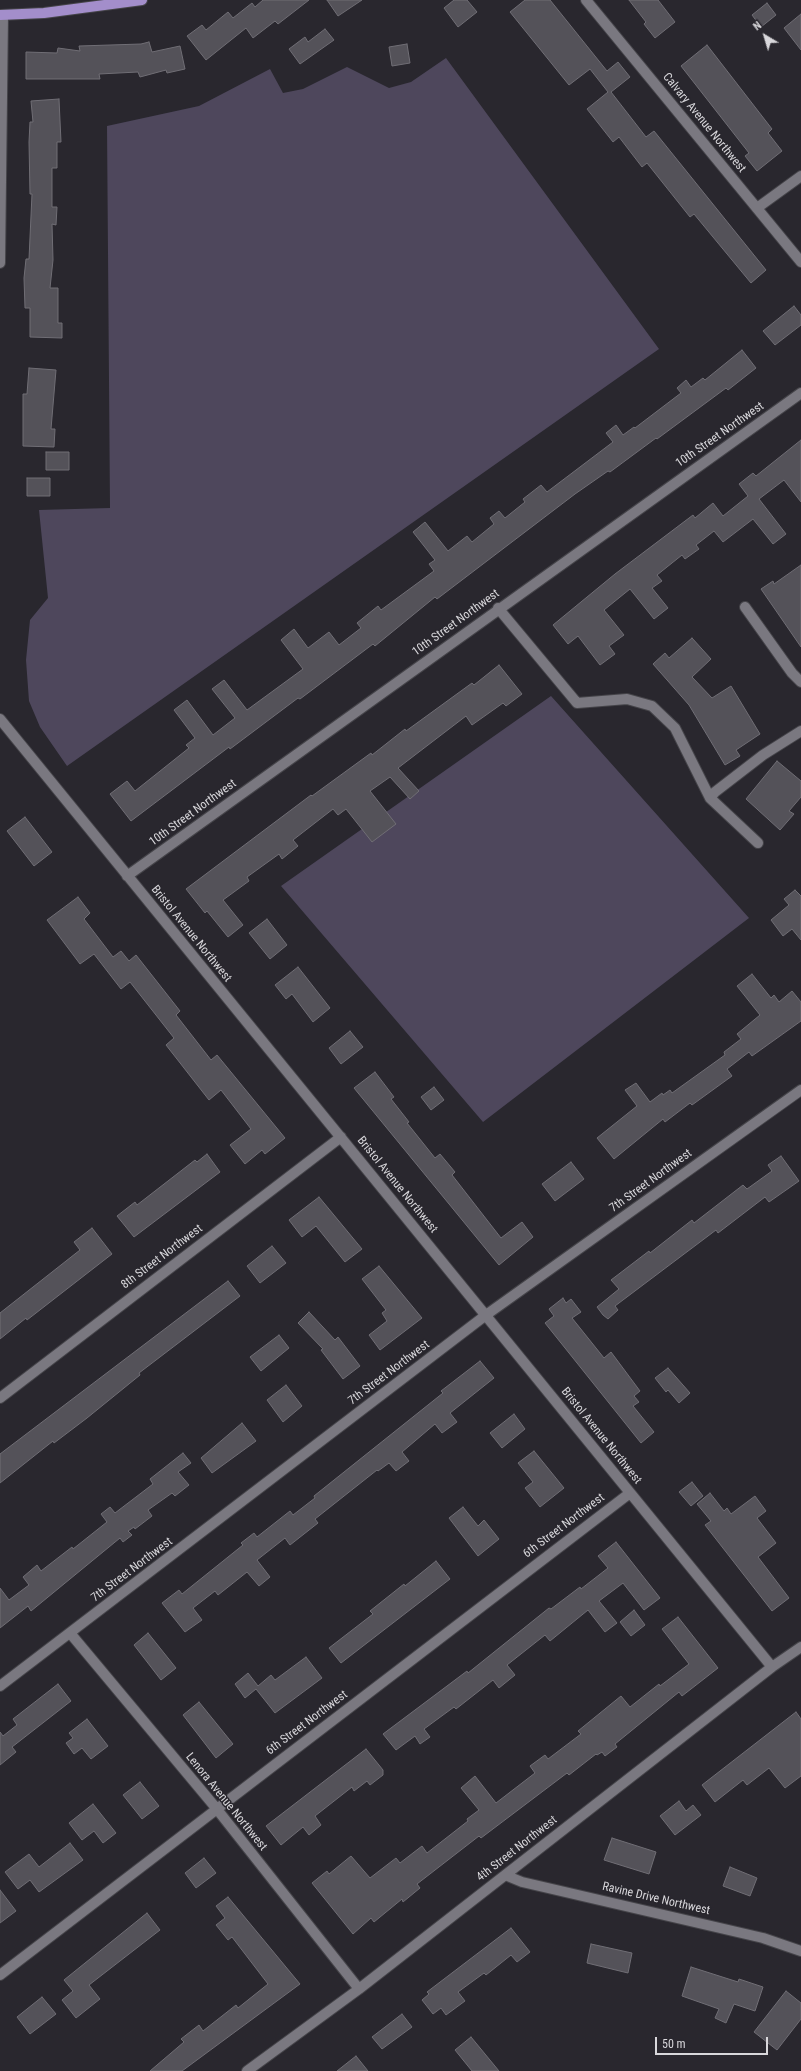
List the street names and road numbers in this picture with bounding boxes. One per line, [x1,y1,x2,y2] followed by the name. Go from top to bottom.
[659,70,749,176] street label: Calvary Avenue Northwest
[673,399,767,471] street label: 10th Street Northwest
[410,587,502,659] street label: 10th Street Northwest
[147,777,239,849] street label: 10th Street Northwest
[148,883,234,985] street label: Bristol Avenue Northwest
[354,1134,440,1236] street label: Bristol Avenue Northwest
[607,1146,695,1216] street label: 7th Street Northwest
[118,1222,206,1292] street label: 8th Street Northwest
[345,1338,433,1408] street label: 7th Street Northwest
[558,1385,644,1487] street label: Bristol Avenue Northwest
[520,1491,608,1561] street label: 6th Street Northwest
[88,1535,176,1605] street label: 7th Street Northwest
[263,1688,351,1758] street label: 6th Street Northwest
[182,1750,270,1854] street label: Lenora Avenue Northwest
[474,1813,560,1885] street label: 4th Street Northwest
[601,1880,711,1918] street label: Ravine Drive Northwest

